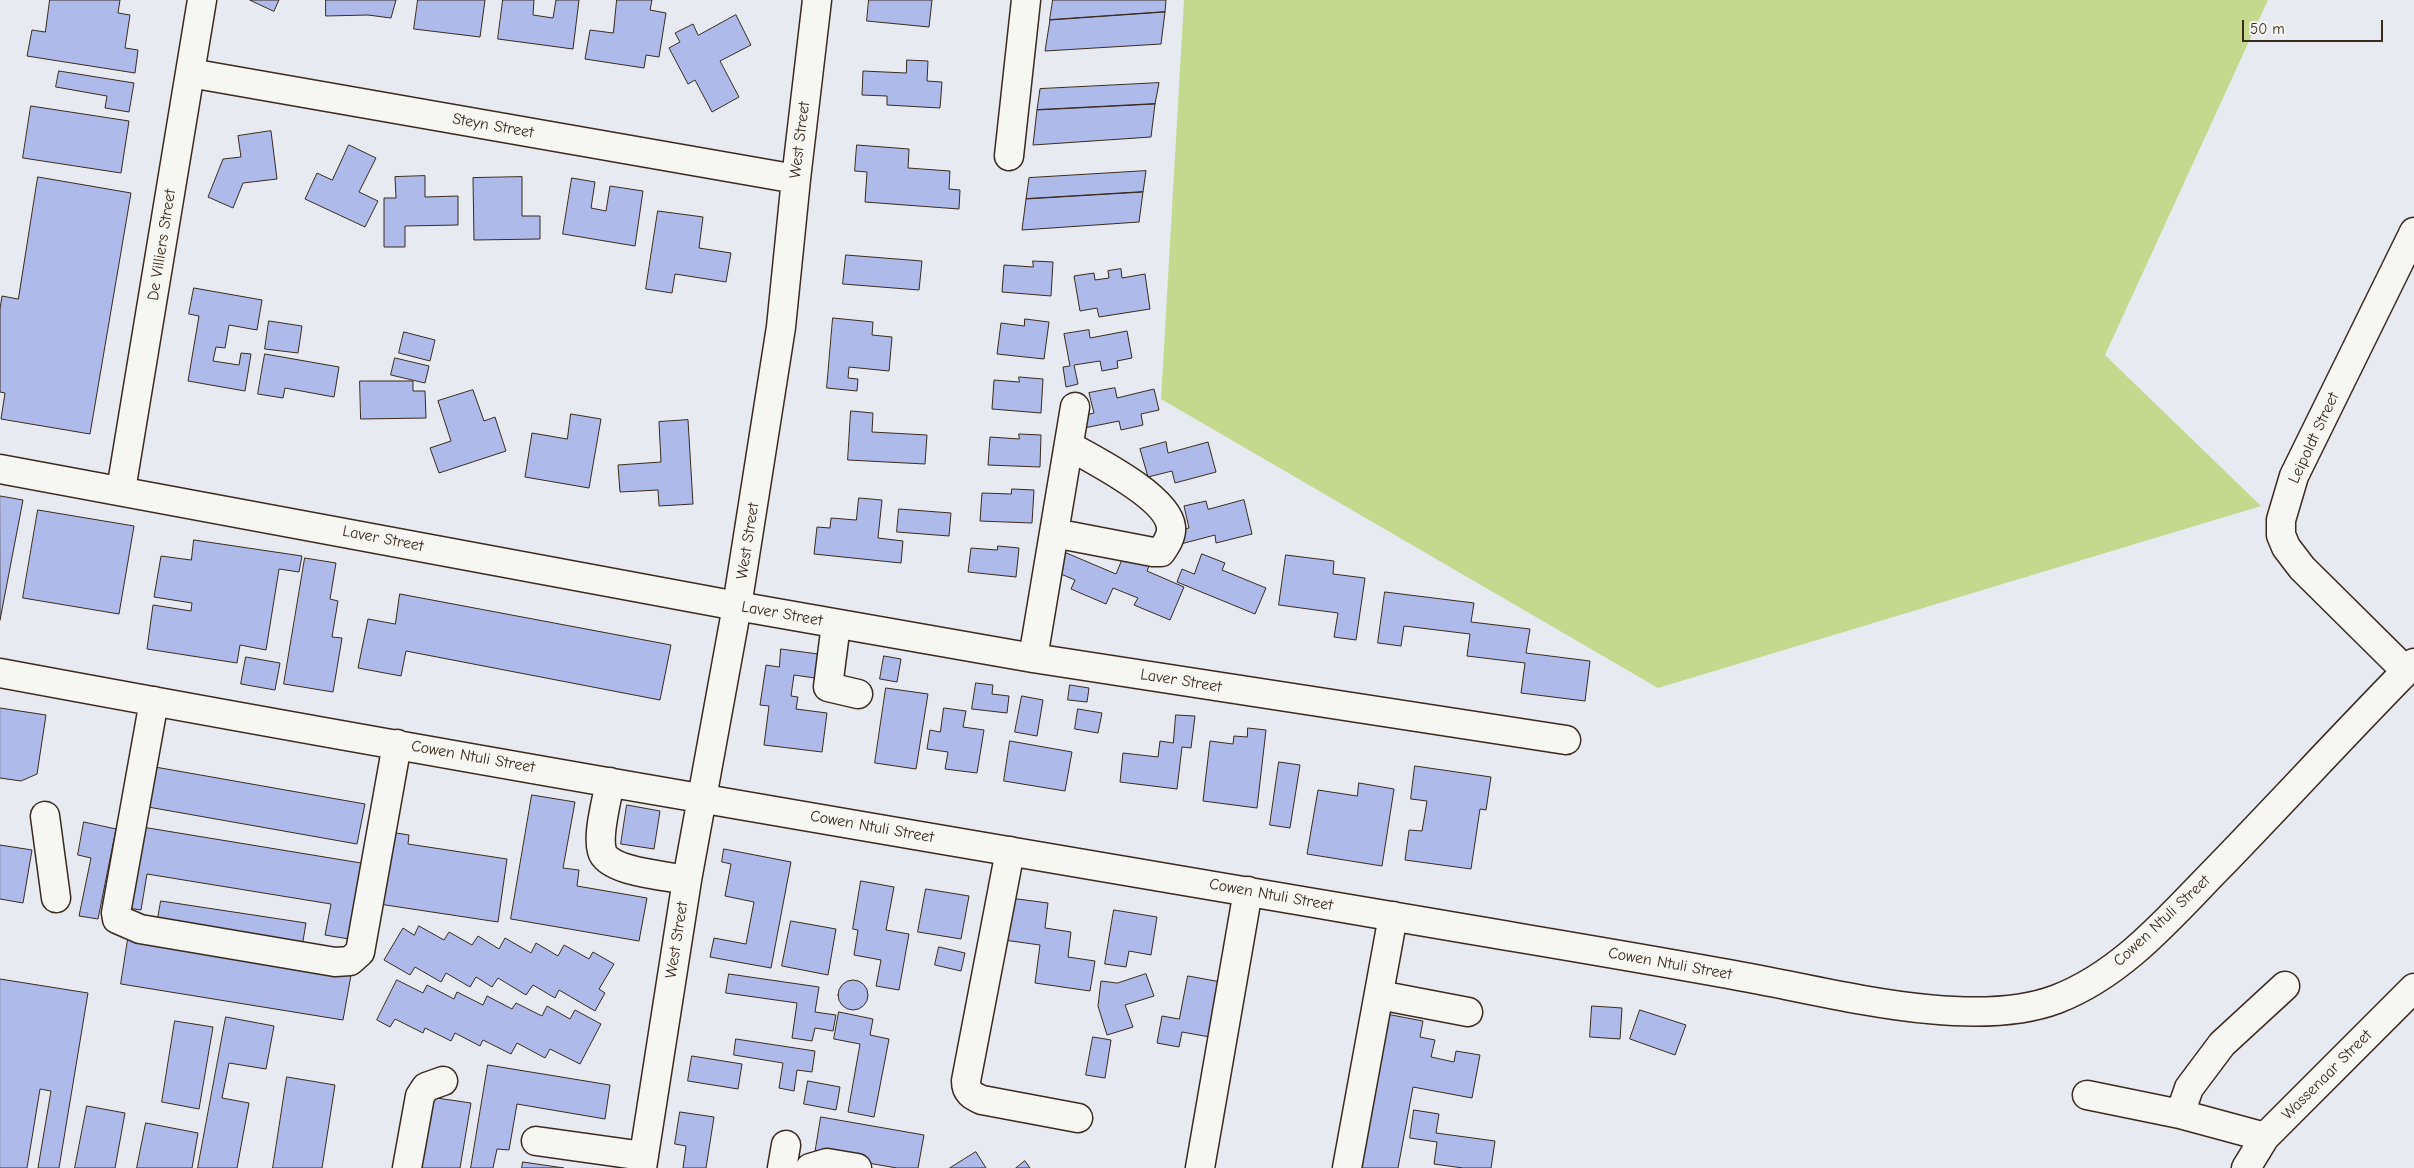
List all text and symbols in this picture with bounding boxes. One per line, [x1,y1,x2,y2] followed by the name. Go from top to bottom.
[2244,10,2385,42] scale bar
[2250,20,2285,38] text: 50 m
[786,100,814,180] street label: West Street
[451,109,535,143] street label: Steyn Street
[144,188,180,302] street label: De Villiers Street
[2285,389,2343,487] street label: Leipoldt Street
[732,501,764,581] street label: West Street
[341,522,425,556] street label: Laver Street
[740,597,824,631] street label: Laver Street
[1139,665,1223,697] street label: Laver Street
[410,737,536,777] street label: Cowen Ntuli Street
[809,807,935,847] street label: Cowen Ntuli Street
[2110,871,2214,971] street label: Cowen Ntuli Street
[1208,875,1334,915] street label: Cowen Ntuli Street
[661,900,693,980] street label: West Street
[1607,944,1733,984] street label: Cowen Ntuli Street
[2278,1026,2376,1124] street label: Wassenaar Street

